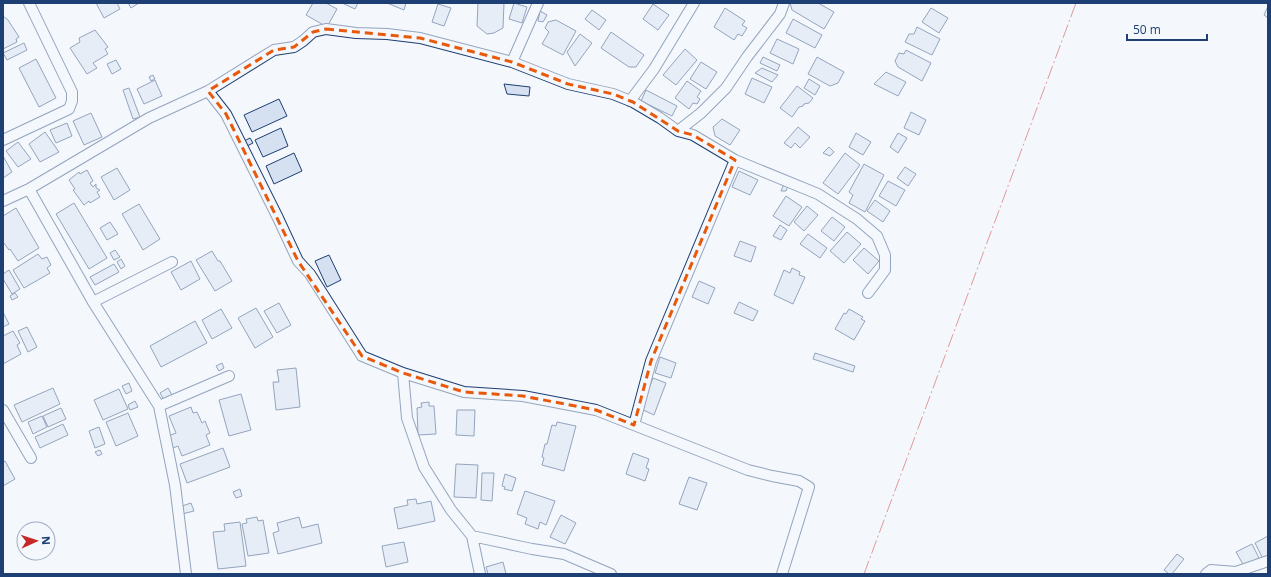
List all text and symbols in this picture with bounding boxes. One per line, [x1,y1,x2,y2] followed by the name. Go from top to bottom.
[1127,16,1207,42] scale bar
[1133,21,1161,38] text: 50 m
[16,521,56,561] north arrow
[39,536,54,545] text: N

